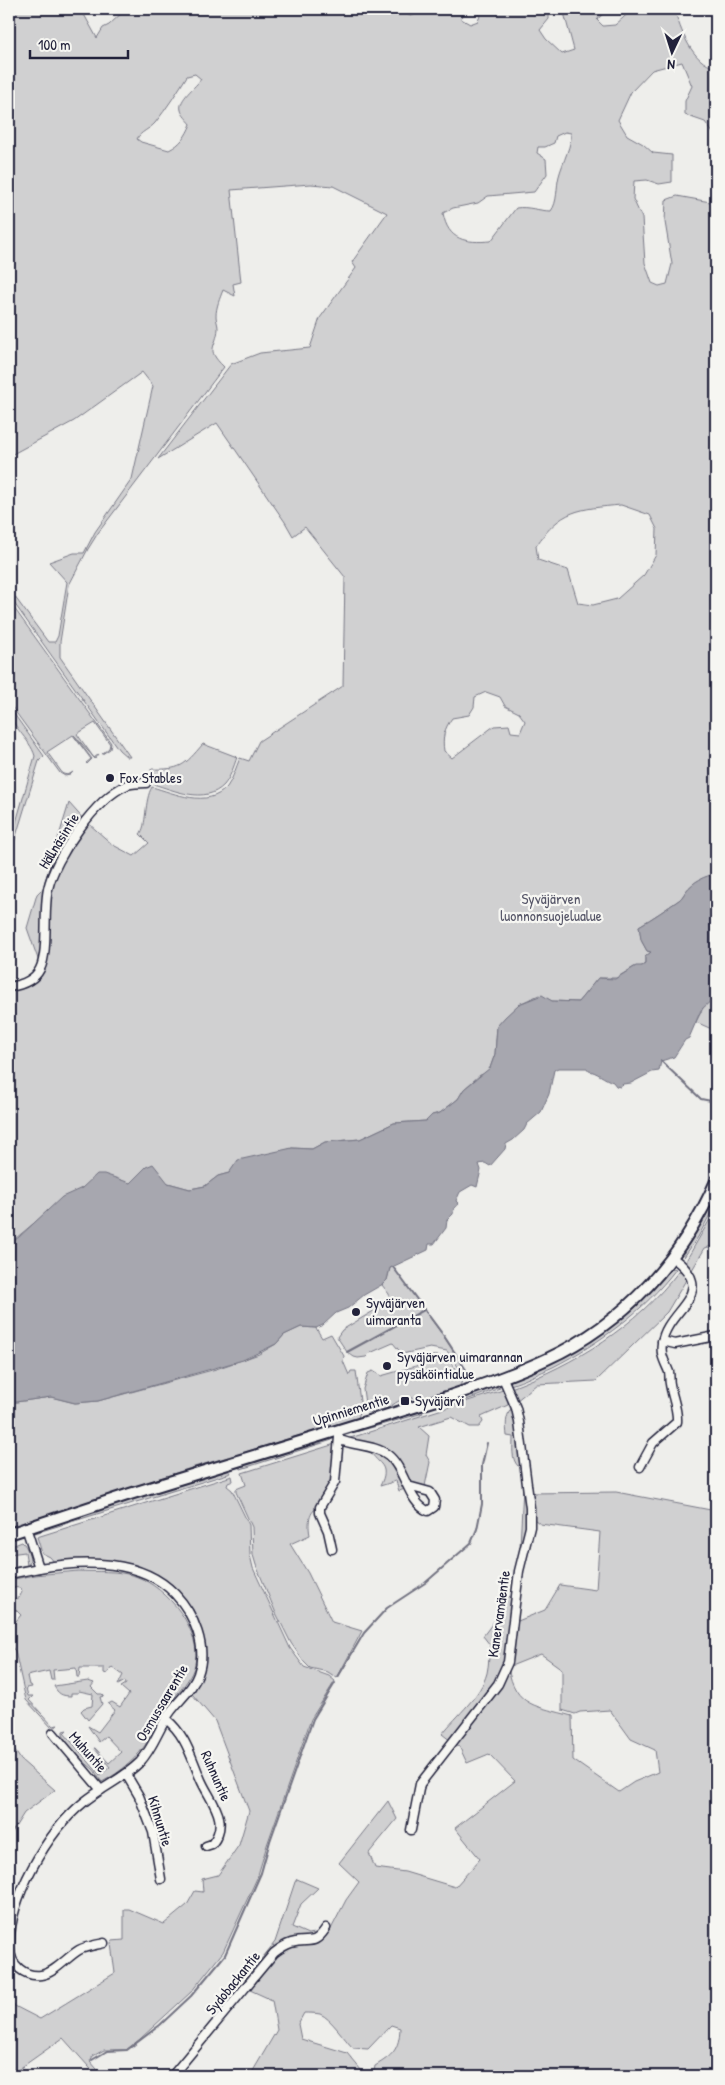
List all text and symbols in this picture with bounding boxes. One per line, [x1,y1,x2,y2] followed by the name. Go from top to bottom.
[30,28,128,60] scale bar
[648,28,698,78] north arrow
[38,34,71,55] text: 100 m
[666,56,675,75] text: N
[119,767,182,788] place label: Fox Stables
[104,772,116,784] marker: Fox Stables
[33,809,84,873] street label: Hällnäsintie
[500,888,602,926] park label: Syväjärven luonnonsuojelualue
[366,1292,425,1330] place label: Syväjärven uimaranta
[350,1306,362,1318] marker: Syväjärven uimaranta
[397,1346,523,1384] place label: Syväjärven uimarannan pysäköintialue
[381,1360,393,1372] marker: Syväjärven uimarannan pysäköintialue
[310,1388,391,1431] street label: Upinniementie
[415,1390,465,1411] place label: Syväjärvi
[399,1395,411,1407] marker: Syväjärvi
[482,1569,515,1659] street label: Kanervamäentie
[130,1660,193,1745] street label: Osmussaarentie
[65,1726,112,1777] street label: Muhuntie
[196,1747,237,1804] street label: Ruhnuntie
[143,1793,178,1849] street label: Kihnuntie
[200,1946,265,2019] street label: Sydobackantie

